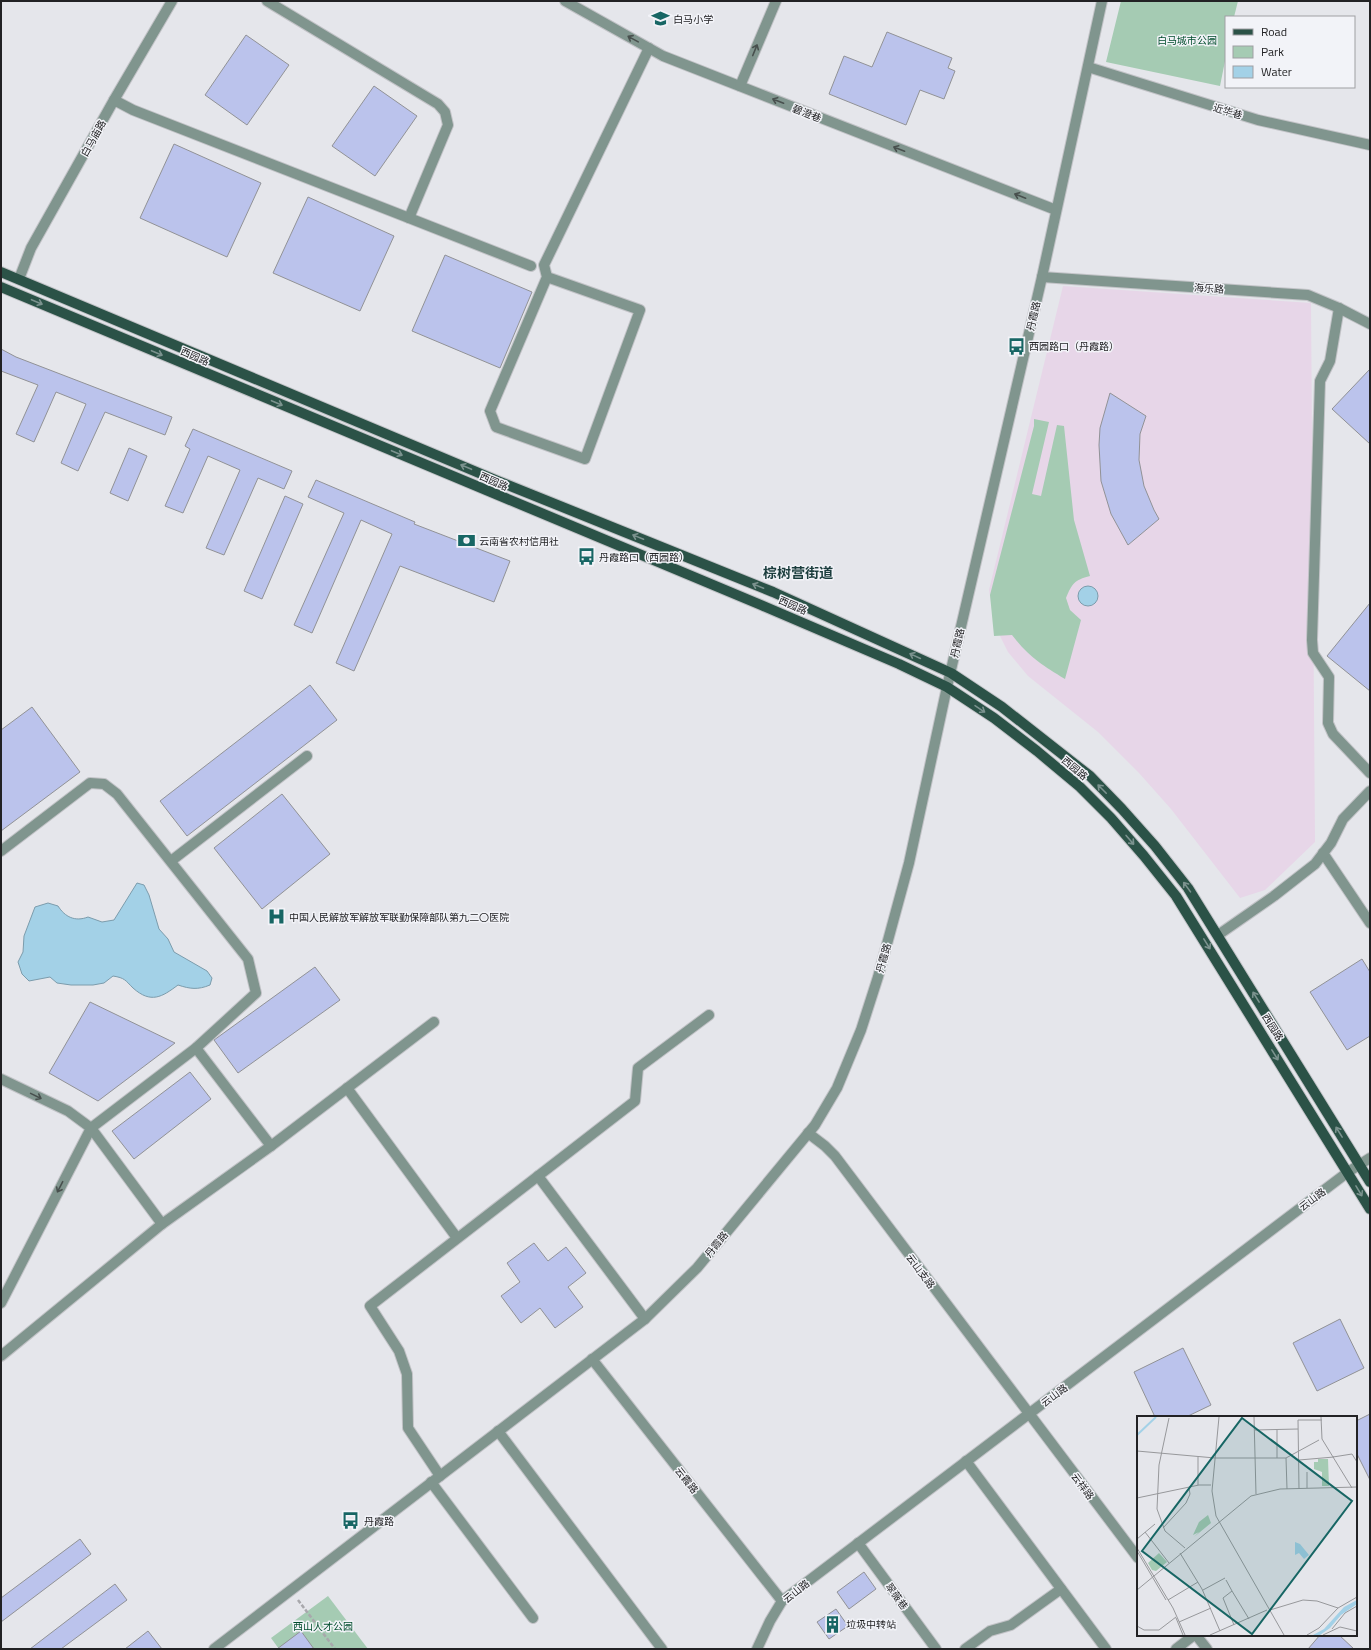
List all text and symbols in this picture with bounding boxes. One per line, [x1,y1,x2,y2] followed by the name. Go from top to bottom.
[650,9,670,29] school or university icon: 白马小学
[673,12,713,27] place label: 白马小学
[1225,16,1355,88] legend
[1261,22,1287,41] text: Road
[1157,33,1217,48] park label: 白马城市公园
[627,35,639,43] one-way arrow
[1261,42,1284,61] text: Park
[752,45,760,57] one-way arrow
[1261,62,1292,81] text: Water
[772,97,784,105] one-way arrow
[1211,100,1244,123] street label: 近华巷
[790,101,824,126] street label: 碧澄巷
[77,117,110,159] street label: 白马庙路
[893,144,905,152] one-way arrow
[1014,192,1026,200] one-way arrow
[1193,280,1224,297] street label: 海乐路
[31,299,43,306] one-way arrow
[1023,300,1044,332] street label: 丹霞路
[1006,336,1026,356] bus stop icon: 西园路口（丹霞路）
[1029,339,1119,354] place label: 西园路口（丹霞路）
[178,344,212,369] street label: 西园路
[150,349,162,357] one-way arrow
[270,400,282,407] one-way arrow
[390,450,402,458] one-way arrow
[460,463,472,470] one-way arrow
[477,469,511,494] street label: 西园路
[456,531,476,551] bank icon: 云南省农村信用社
[632,533,644,541] one-way arrow
[479,534,559,549] place label: 云南省农村信用社
[576,547,596,567] bus stop icon: 丹霞路口（西园路）
[599,550,689,565] place label: 丹霞路口（西园路）
[763,562,833,583] district label: 棕树营街道
[753,582,765,589] one-way arrow
[776,593,810,618] street label: 西园路
[947,627,968,659] street label: 丹霞路
[910,652,922,659] one-way arrow
[974,705,985,713] one-way arrow
[1058,753,1091,784] street label: 西园路
[1097,784,1107,794] one-way arrow
[1125,834,1134,844] one-way arrow
[1183,882,1191,893] one-way arrow
[266,907,286,927] hospital icon: 中国人民解放军解放军联勤保障部队第九二〇医院
[289,910,509,925] place label: 中国人民解放军解放军联勤保障部队第九二〇医院
[1203,938,1211,950] one-way arrow
[872,942,895,975] street label: 丹霞路
[1252,991,1260,1003] one-way arrow
[1258,1011,1287,1044] street label: 西园路
[1272,1049,1280,1061] one-way arrow
[30,1093,42,1100] one-way arrow
[1335,1126,1344,1137] one-way arrow
[56,1181,64,1193] one-way arrow
[1296,1184,1329,1214] street label: 云山路
[1355,1185,1363,1197] one-way arrow
[701,1228,732,1261] street label: 丹霞路
[903,1251,939,1292] street label: 云山支路
[1038,1380,1071,1410] street label: 云山路
[1137,1416,1357,1636] inset map
[671,1464,702,1497] street label: 云霞路
[1068,1470,1098,1503] street label: 云祥路
[341,1511,361,1531] bus stop icon: 丹霞路
[364,1514,394,1529] place label: 丹霞路
[780,1576,813,1607] street label: 云山路
[882,1580,911,1613] street label: 翠薇巷
[823,1614,843,1634] building icon: 垃圾中转站
[846,1617,896,1632] place label: 垃圾中转站
[293,1619,353,1634] park label: 西山人才公园

